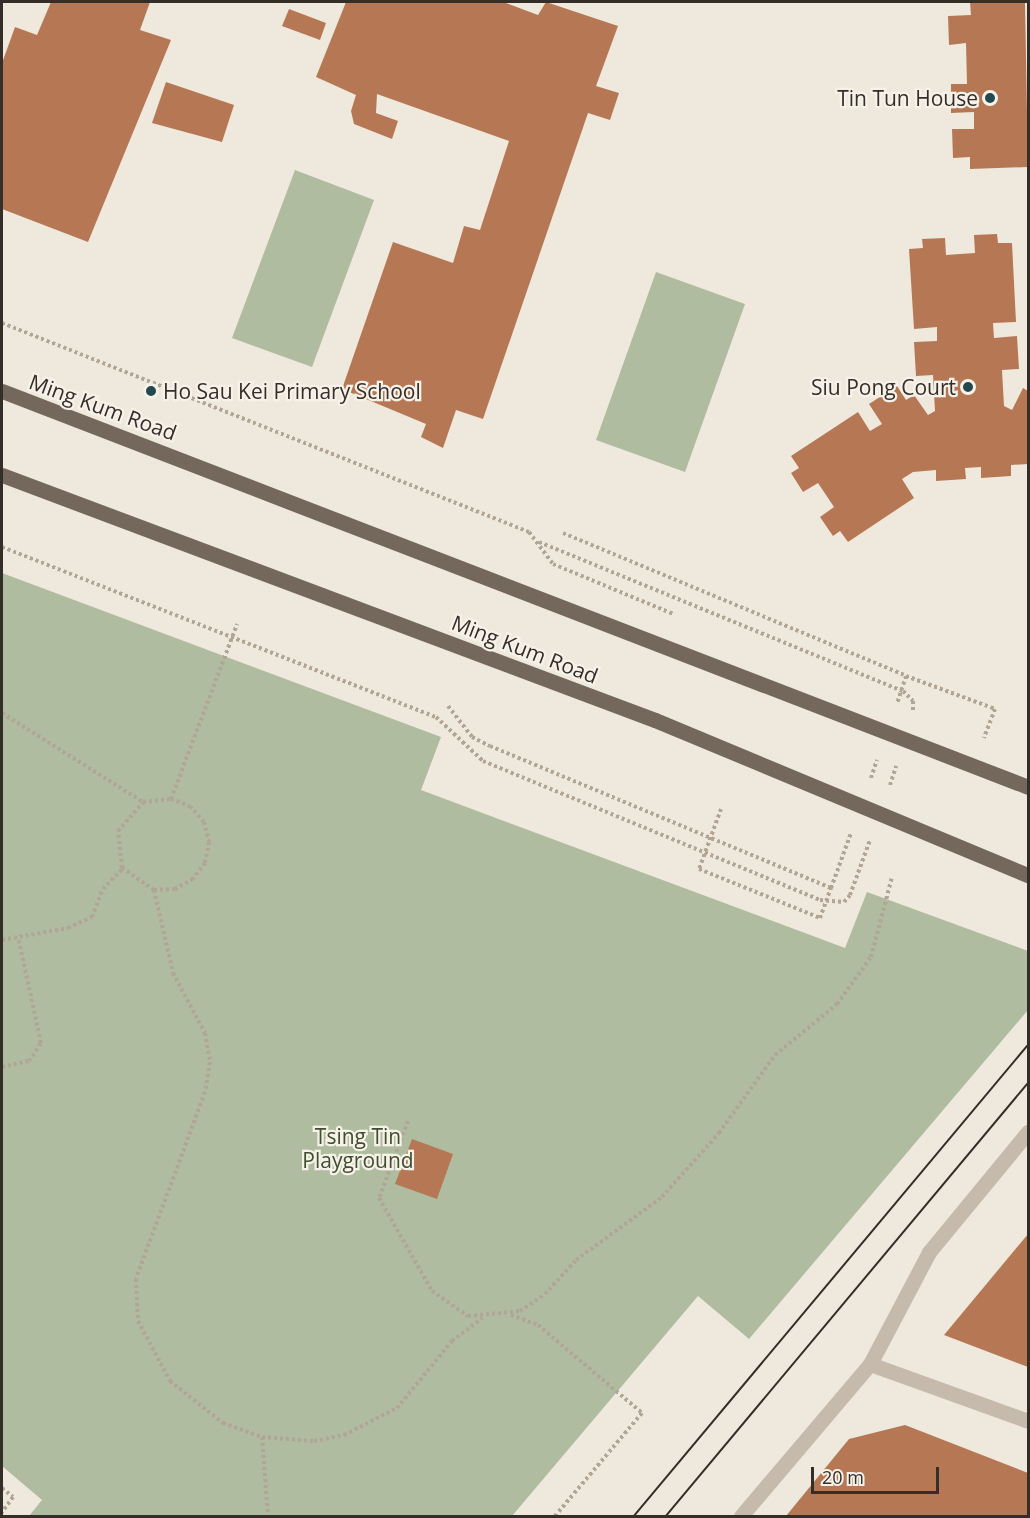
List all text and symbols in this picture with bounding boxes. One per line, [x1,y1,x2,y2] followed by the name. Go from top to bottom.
[837,85,978,111] place label: Tin Tun House
[983,91,997,105] marker: Tin Tun House
[26,369,180,445] street label: Ming Kum Road
[811,374,956,400] place label: Siu Pong Court
[163,378,421,404] place label: Ho Sau Kei Primary School
[961,380,975,394] marker: Siu Pong Court
[144,384,158,398] marker: Ho Sau Kei Primary School
[448,610,602,688] street label: Ming Kum Road
[302,1123,414,1173] park label: Tsing Tin Playground
[814,1455,942,1493] scale bar
[822,1465,864,1489] text: 20 m

